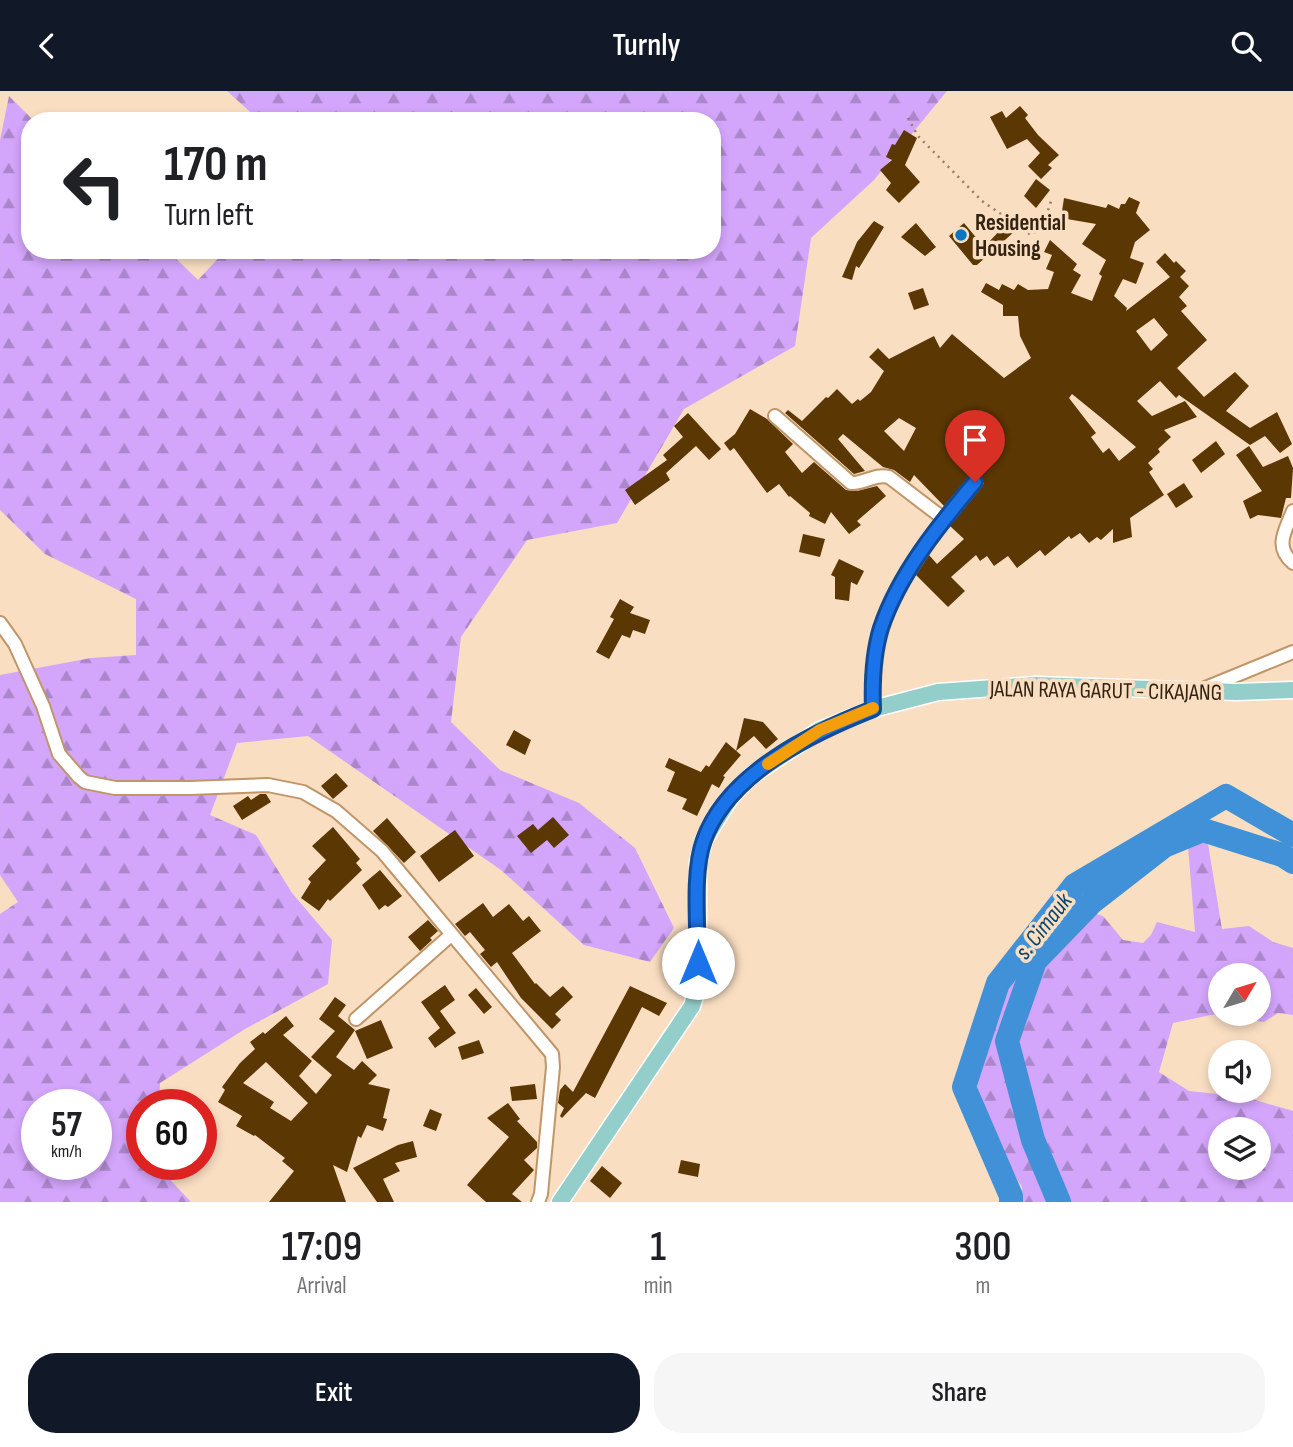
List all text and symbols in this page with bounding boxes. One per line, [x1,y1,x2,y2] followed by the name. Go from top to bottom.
[612,26,681,65] text: Turnly
[28,27,66,65] icon: back
[1227,27,1265,65] icon: search
[164,136,268,195] text: 170 m
[49,140,140,231] icon: left
[164,196,254,235] text: Turn left
[975,209,1066,263] place label: Residential Housing
[953,227,969,243] marker: Residential Housing
[945,410,1005,482] pin
[956,421,994,459] icon: arrive
[989,675,1222,707] street label: JALAN RAYA GARUT - CIKAJANG
[1009,887,1079,965] water label: s. Cimauk
[661,926,735,1000] position arrow
[1208,963,1270,1025] north arrow
[1208,963,1271,1180] map controls
[1208,1040,1271,1103] button: sound
[126,1089,217,1180] speed limit sign: 60
[51,1104,82,1147] text: 57
[1208,1117,1271,1180] button: layers
[51,1141,82,1162] text: km/h
[282,1222,362,1273] text: 17:09
[650,1222,666,1273] text: 1
[954,1222,1011,1273] text: 300
[297,1272,347,1300] text: Arrival
[644,1272,673,1300] text: min
[975,1272,990,1300] text: m
[28,1353,640,1433] button: Exit
[654,1353,1265,1433] button: Share

